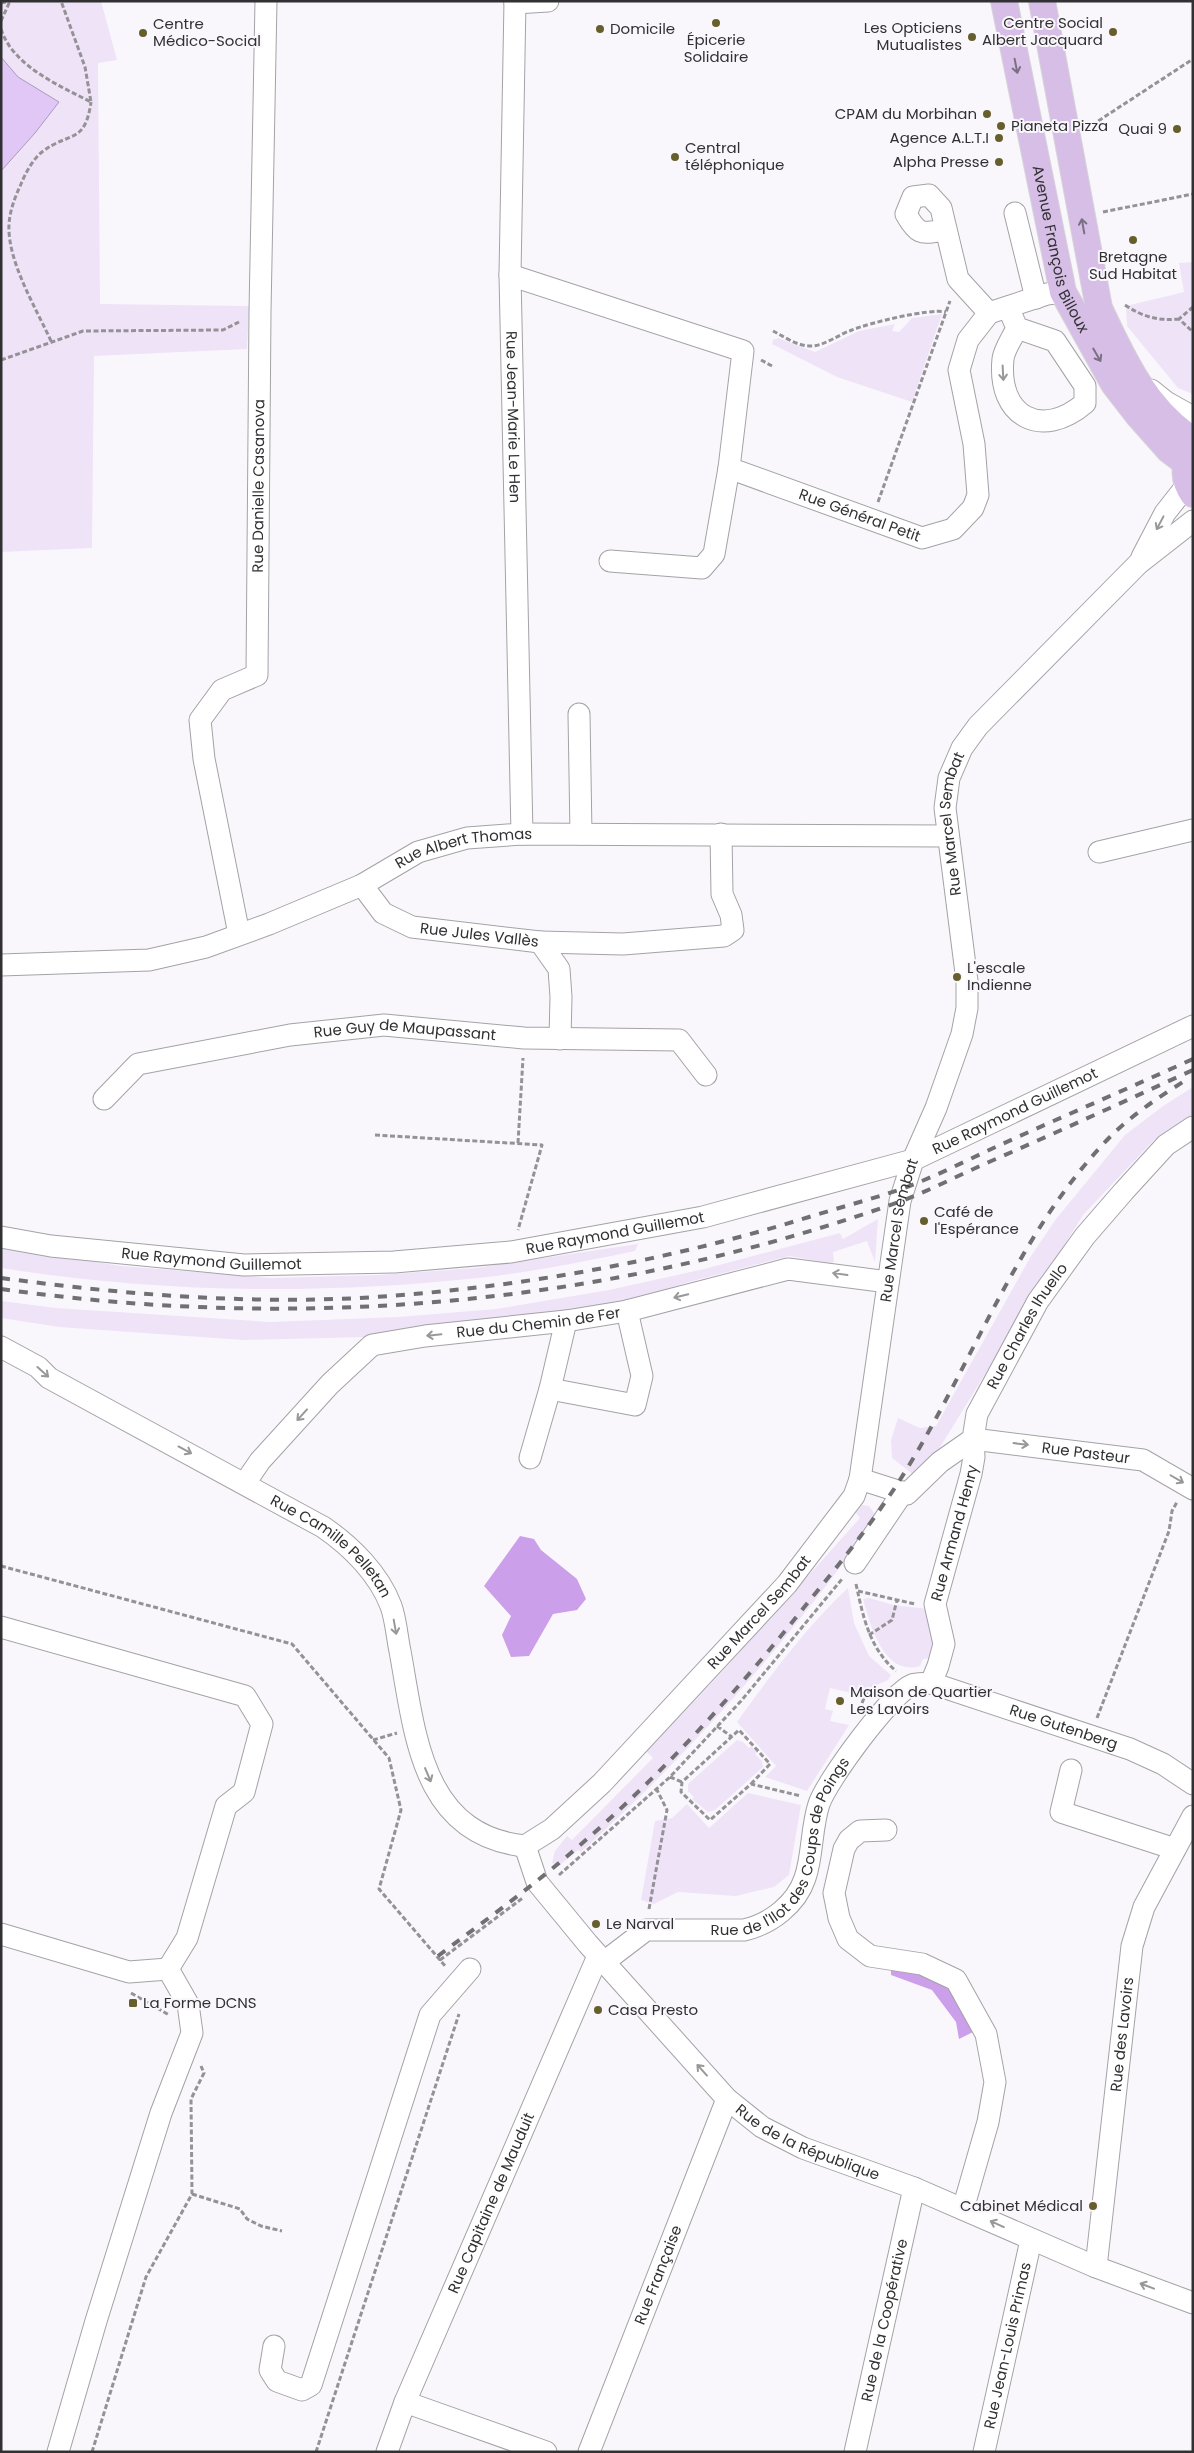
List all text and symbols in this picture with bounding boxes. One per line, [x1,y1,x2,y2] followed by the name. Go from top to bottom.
[982,12,1103,50] place label: Centre Social Albert Jacquard
[153,13,261,51] place label: Centre Médico-Social
[710,17,722,29] marker: Épicerie Solidaire
[864,17,962,55] place label: Les Opticiens Mutualistes
[610,18,675,39] place label: Domicile
[594,23,606,35] marker: Domicile
[1107,26,1119,38] marker: Centre Social Albert Jacquard
[137,27,149,39] marker: Centre Médico-Social
[684,29,748,67] place label: Épicerie Solidaire
[966,31,978,43] marker: Les Opticiens Mutualistes
[1012,58,1022,74] one-way arrow
[835,103,977,124] place label: CPAM du Morbihan
[981,108,993,120] marker: CPAM du Morbihan
[1011,115,1108,136] place label: Pianeta Pizza
[1118,118,1167,139] place label: Quai 9
[995,120,1007,132] marker: Pianeta Pizza
[1171,123,1183,135] marker: Quai 9
[890,127,989,148] place label: Agence A.L.T.I
[993,132,1005,144] marker: Agence A.L.T.I
[685,137,784,175] place label: Central téléphonique
[669,151,681,163] marker: Central téléphonique
[893,151,989,172] place label: Alpha Presse
[993,156,1005,168] marker: Alpha Presse
[1028,163,1095,336] street label: Avenue François Billoux
[1078,218,1088,234] one-way arrow
[1127,234,1139,246] marker: Bretagne Sud Habitat
[1089,246,1177,284] place label: Bretagne Sud Habitat
[501,331,526,503] street label: Rue Jean-Marie Le Hen
[1092,348,1102,363] one-way arrow
[999,365,1008,381] one-way arrow
[247,399,269,573] street label: Rue Danielle Casanova
[796,483,924,547] street label: Rue Général Petit
[1155,515,1164,530] one-way arrow
[934,748,969,897] street label: Rue Marcel Sembat
[391,823,532,873] street label: Rue Albert Thomas
[419,917,540,952] street label: Rue Jules Vallès
[967,957,1032,995] place label: L'escale Indienne
[951,971,963,983] marker: L'escale Indienne
[313,1014,497,1045] street label: Rue Guy de Maupassant
[929,1062,1101,1159] street label: Rue Raymond Guillemot
[875,1156,923,1304] street label: Rue Marcel Sembat
[934,1201,1019,1239] place label: Café de l'Espérance
[524,1206,706,1259] street label: Rue Raymond Guillemot
[918,1215,930,1227] marker: Café de l'Espérance
[120,1242,302,1275] street label: Rue Raymond Guillemot
[981,1259,1072,1393] street label: Rue Charles Ihuello
[832,1269,848,1279] one-way arrow
[673,1292,689,1301] one-way arrow
[455,1301,622,1343] street label: Rue du Chemin de Fer
[427,1330,443,1340] one-way arrow
[36,1366,49,1378] one-way arrow
[296,1408,308,1421] one-way arrow
[1041,1437,1132,1468] street label: Rue Pasteur
[1013,1439,1029,1449] one-way arrow
[177,1446,192,1456] one-way arrow
[925,1463,983,1603] street label: Rue Armand Henry
[1170,1475,1184,1485] one-way arrow
[267,1489,397,1601] street label: Rue Camille Pelletan
[702,1551,815,1673] street label: Rue Marcel Sembat
[391,1618,401,1634] one-way arrow
[850,1681,993,1719] place label: Maison de Quartier Les Lavoirs
[834,1695,846,1707] marker: Maison de Quartier Les Lavoirs
[1007,1699,1121,1754] street label: Rue Gutenberg
[711,1752,854,1940] street label: Rue de l'Ilot des Coups de Poings
[424,1767,434,1782] one-way arrow
[606,1913,674,1934] place label: Le Narval
[590,1918,602,1930] marker: Le Narval
[1105,1976,1138,2093] street label: Rue des Lavoirs
[143,1992,257,2013] place label: La Forme DCNS
[127,1997,139,2009] marker: La Forme DCNS
[608,1999,698,2020] place label: Casa Presto
[592,2004,604,2016] marker: Casa Presto
[696,2064,708,2077] one-way arrow
[731,2099,883,2185] street label: Rue de la République
[442,2109,539,2296] street label: Rue Capitaine de Mauduit
[960,2195,1083,2216] place label: Cabinet Médical
[1087,2200,1099,2212] marker: Cabinet Médical
[990,2219,1005,2228] one-way arrow
[629,2222,687,2328] street label: Rue Française
[856,2237,912,2404] street label: Rue de la Coopérative
[978,2260,1036,2431] street label: Rue Jean-Louis Primas
[1140,2281,1155,2290] one-way arrow

